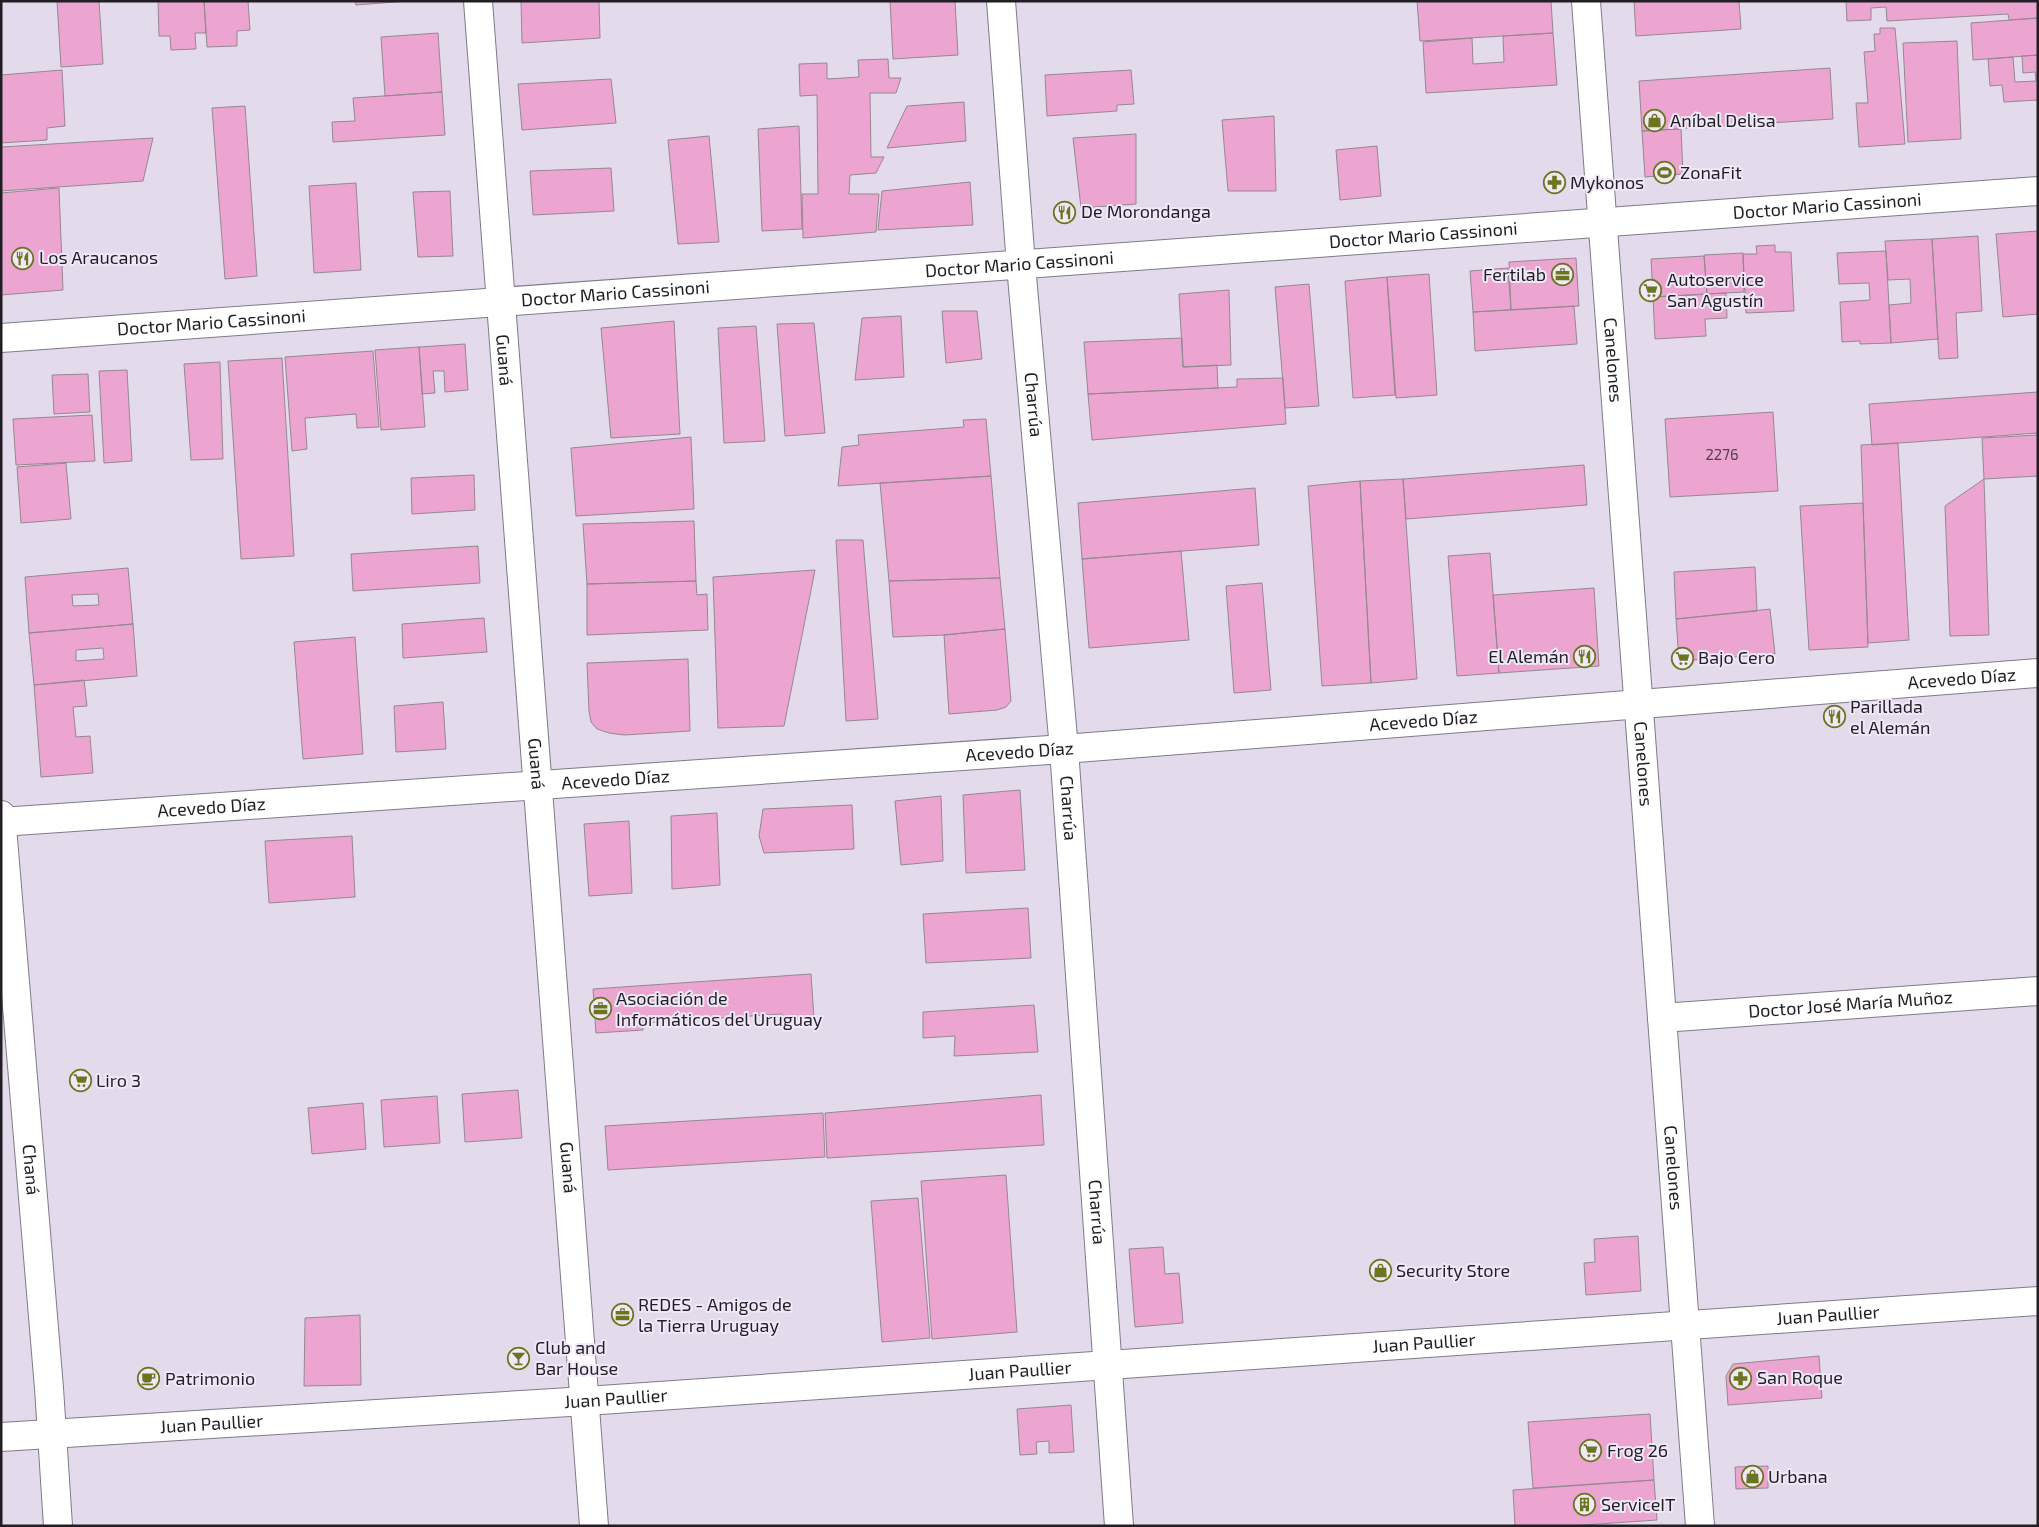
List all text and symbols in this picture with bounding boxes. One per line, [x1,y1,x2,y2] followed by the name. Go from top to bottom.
[1642,109,1666,133] shop icon: Aníbal Delisa
[1670,109,1776,131] place label: Aníbal Delisa
[1652,161,1676,185] sports icon: ZonaFit
[1680,161,1742,183] place label: ZonaFit
[1542,171,1566,195] pharmacy icon: Mykonos
[1570,171,1644,193] place label: Mykonos
[1732,187,1922,223] street label: Doctor Mario Cassinoni
[1053,200,1077,224] restaurant icon: De Morondanga
[1081,200,1211,222] place label: De Morondanga
[1328,217,1518,252] street label: Doctor Mario Cassinoni
[11,246,35,270] restaurant icon: Los Araucanos
[39,246,158,268] place label: Los Araucanos
[924,246,1114,281] street label: Doctor Mario Cassinoni
[1483,263,1546,285] place label: Fertilab
[1550,263,1574,287] office icon: Fertilab
[1667,268,1764,311] place label: Autoservice San Agustín
[520,275,710,310] street label: Doctor Mario Cassinoni
[1639,278,1663,302] supermarket icon: Autoservice San Agustín
[116,304,307,340] street label: Doctor Mario Cassinoni
[1600,317,1628,403] street label: Canelones
[492,333,518,387] street label: Guaná
[1021,371,1048,438] street label: Charrúa
[1705,445,1739,463] house number: 2276
[1488,645,1569,667] place label: El Alemán
[1573,645,1597,669] restaurant icon: El Alemán
[1670,646,1694,670] supermarket icon: Bajo Cero
[1698,646,1775,668] place label: Bajo Cero
[1907,663,2017,693] street label: Acevedo Díaz
[1850,695,1930,738] place label: Parillada el Alemán
[1368,705,1478,735] street label: Acevedo Díaz
[1822,705,1846,729] restaurant icon: Parillada el Alemán
[1630,721,1658,807] street label: Canelones
[965,736,1075,766] street label: Acevedo Díaz
[524,737,550,790] street label: Guaná
[561,764,670,793] street label: Acevedo Díaz
[1056,775,1082,841] street label: Charrúa
[156,792,266,821] street label: Acevedo Díaz
[1747,985,1953,1022] street label: Doctor José María Muñoz
[616,987,823,1030] place label: Asociación de Informáticos del Uruguay
[588,997,612,1021] office icon: Asociación de Informáticos del Uruguay
[68,1069,92,1093] supermarket icon: Liro 3
[96,1069,141,1091] place label: Liro 3
[1660,1124,1688,1211] street label: Canelones
[556,1141,582,1194] street label: Guaná
[19,1143,45,1196] street label: Chaná
[1085,1179,1111,1245] street label: Charrúa
[1368,1259,1392,1283] shop icon: Security Store
[1396,1259,1510,1281] place label: Security Store
[638,1293,792,1336] place label: REDES - Amigos de la Tierra Uruguay
[1775,1300,1880,1329] street label: Juan Paullier
[610,1303,634,1327] office icon: REDES - Amigos de la Tierra Uruguay
[1371,1328,1476,1357] street label: Juan Paullier
[535,1336,618,1379] place label: Club and Bar House
[507,1346,531,1370] bar icon: Club and Bar House
[967,1356,1072,1385] street label: Juan Paullier
[1729,1366,1753,1390] pharmacy icon: San Roque
[1757,1366,1843,1388] place label: San Roque
[137,1367,161,1391] cafe icon: Patrimonio
[165,1367,255,1389] place label: Patrimonio
[563,1383,668,1412] street label: Juan Paullier
[159,1409,264,1437] street label: Juan Paullier
[1579,1439,1603,1463] supermarket icon: Frog 26
[1607,1439,1668,1461] place label: Frog 26
[1740,1465,1764,1489] shop icon: Urbana
[1768,1465,1828,1487] place label: Urbana
[1573,1493,1597,1517] building icon: ServiceIT
[1601,1493,1676,1515] place label: ServiceIT

